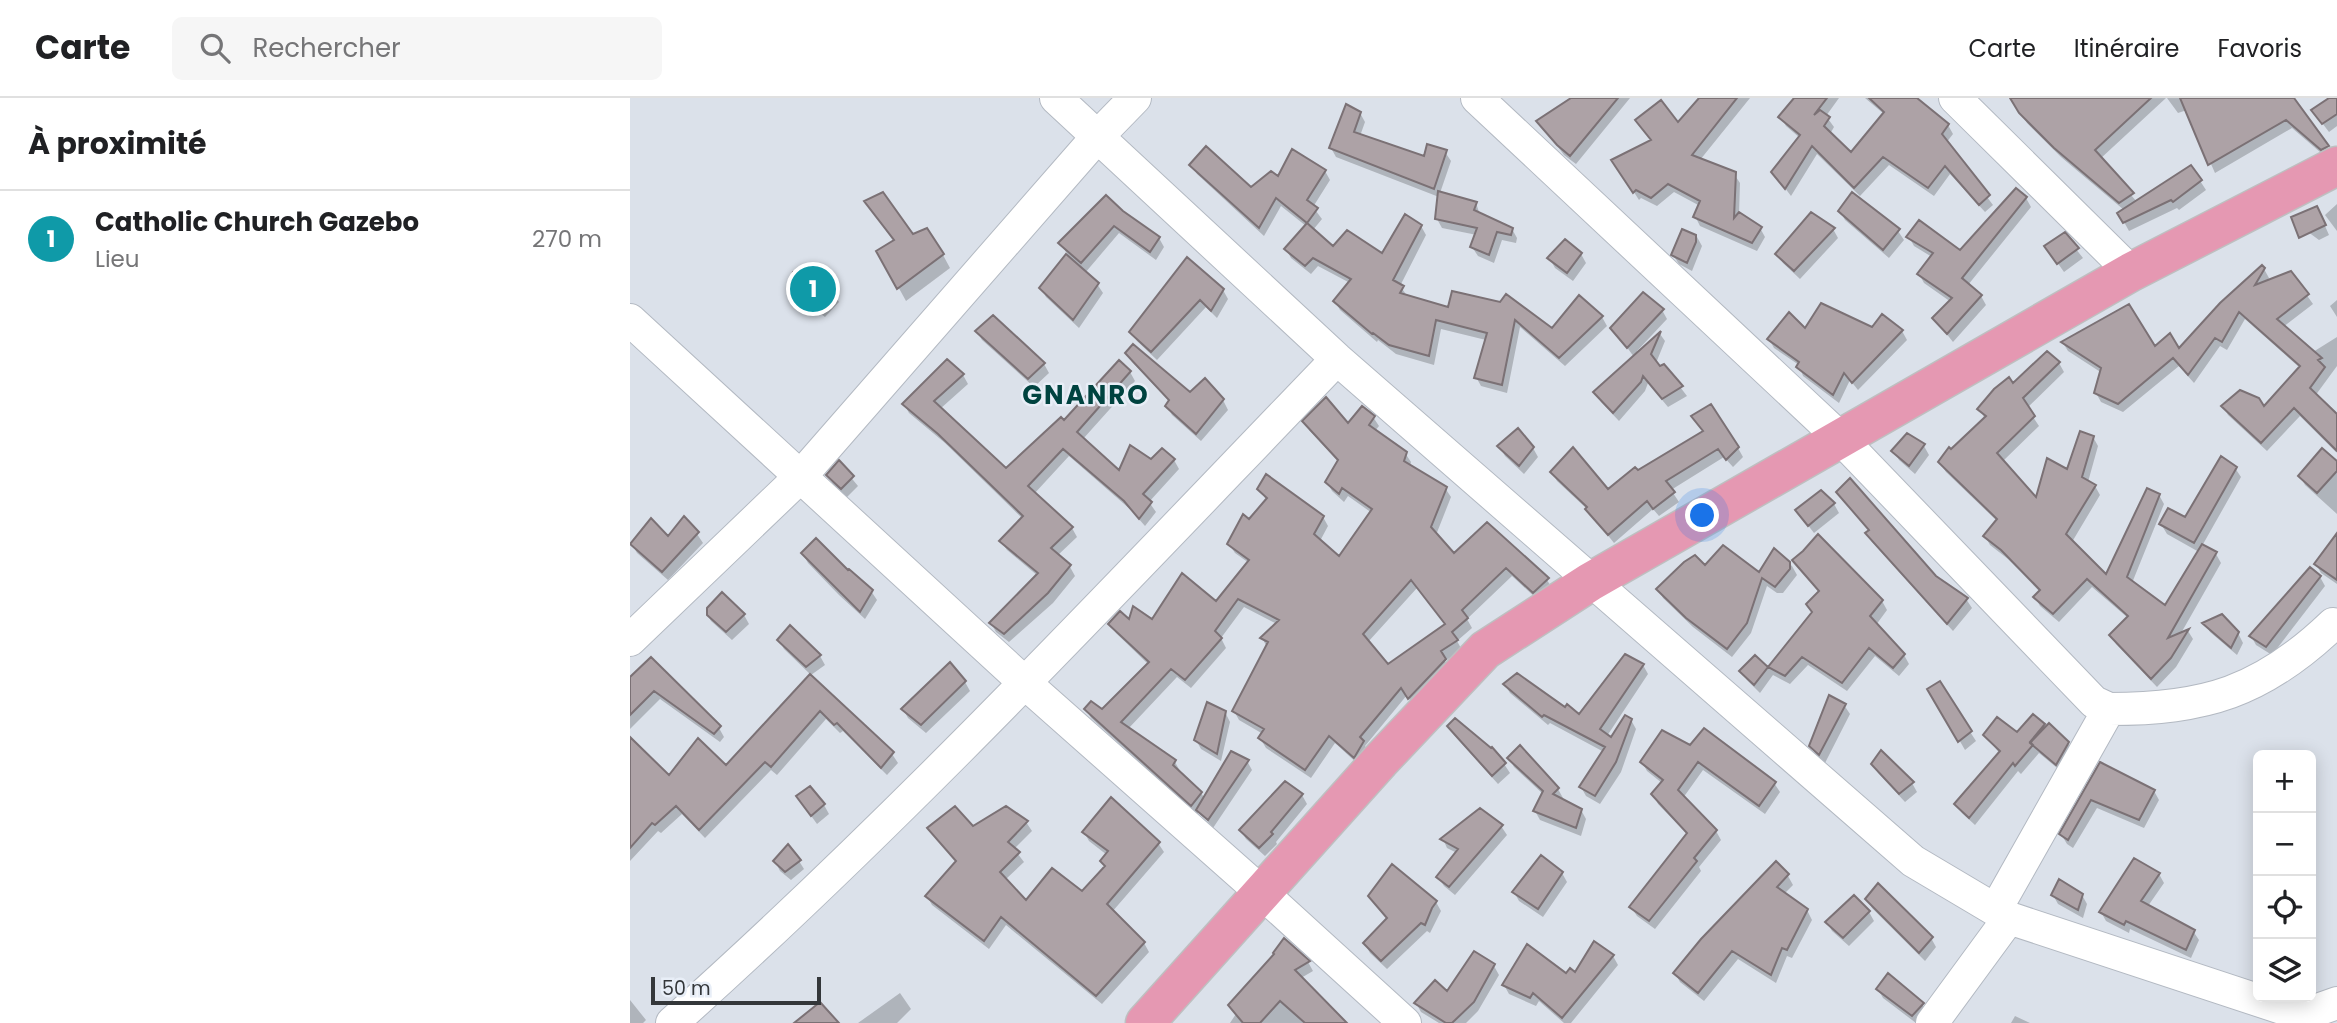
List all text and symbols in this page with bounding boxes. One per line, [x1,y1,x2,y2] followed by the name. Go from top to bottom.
[172,17,662,80] search box
[35,24,130,71] text: Carte
[196,29,234,67] icon: search
[252,30,401,66] text: Rechercher
[1968,32,2036,65] text: Carte
[2074,32,2179,65] text: Itinéraire
[2217,32,2302,65] text: Favoris
[28,122,207,165] text: À proximité
[95,204,419,240] text: Catholic Church Gazebo
[47,223,55,255] text: 1
[532,223,602,255] text: 270 m
[95,243,140,275] text: Lieu
[790,263,836,315] pin: 1
[1022,377,1150,413] district label: GNANRO
[1685,498,1719,532] your location
[2253,750,2316,1002] map controls
[2253,750,2316,813] button: +
[2253,813,2316,876] button: −
[2253,876,2316,939] button: locate
[2253,939,2316,1002] button: layers
[651,974,821,1006] scale bar
[662,975,711,1002] text: 50 m

